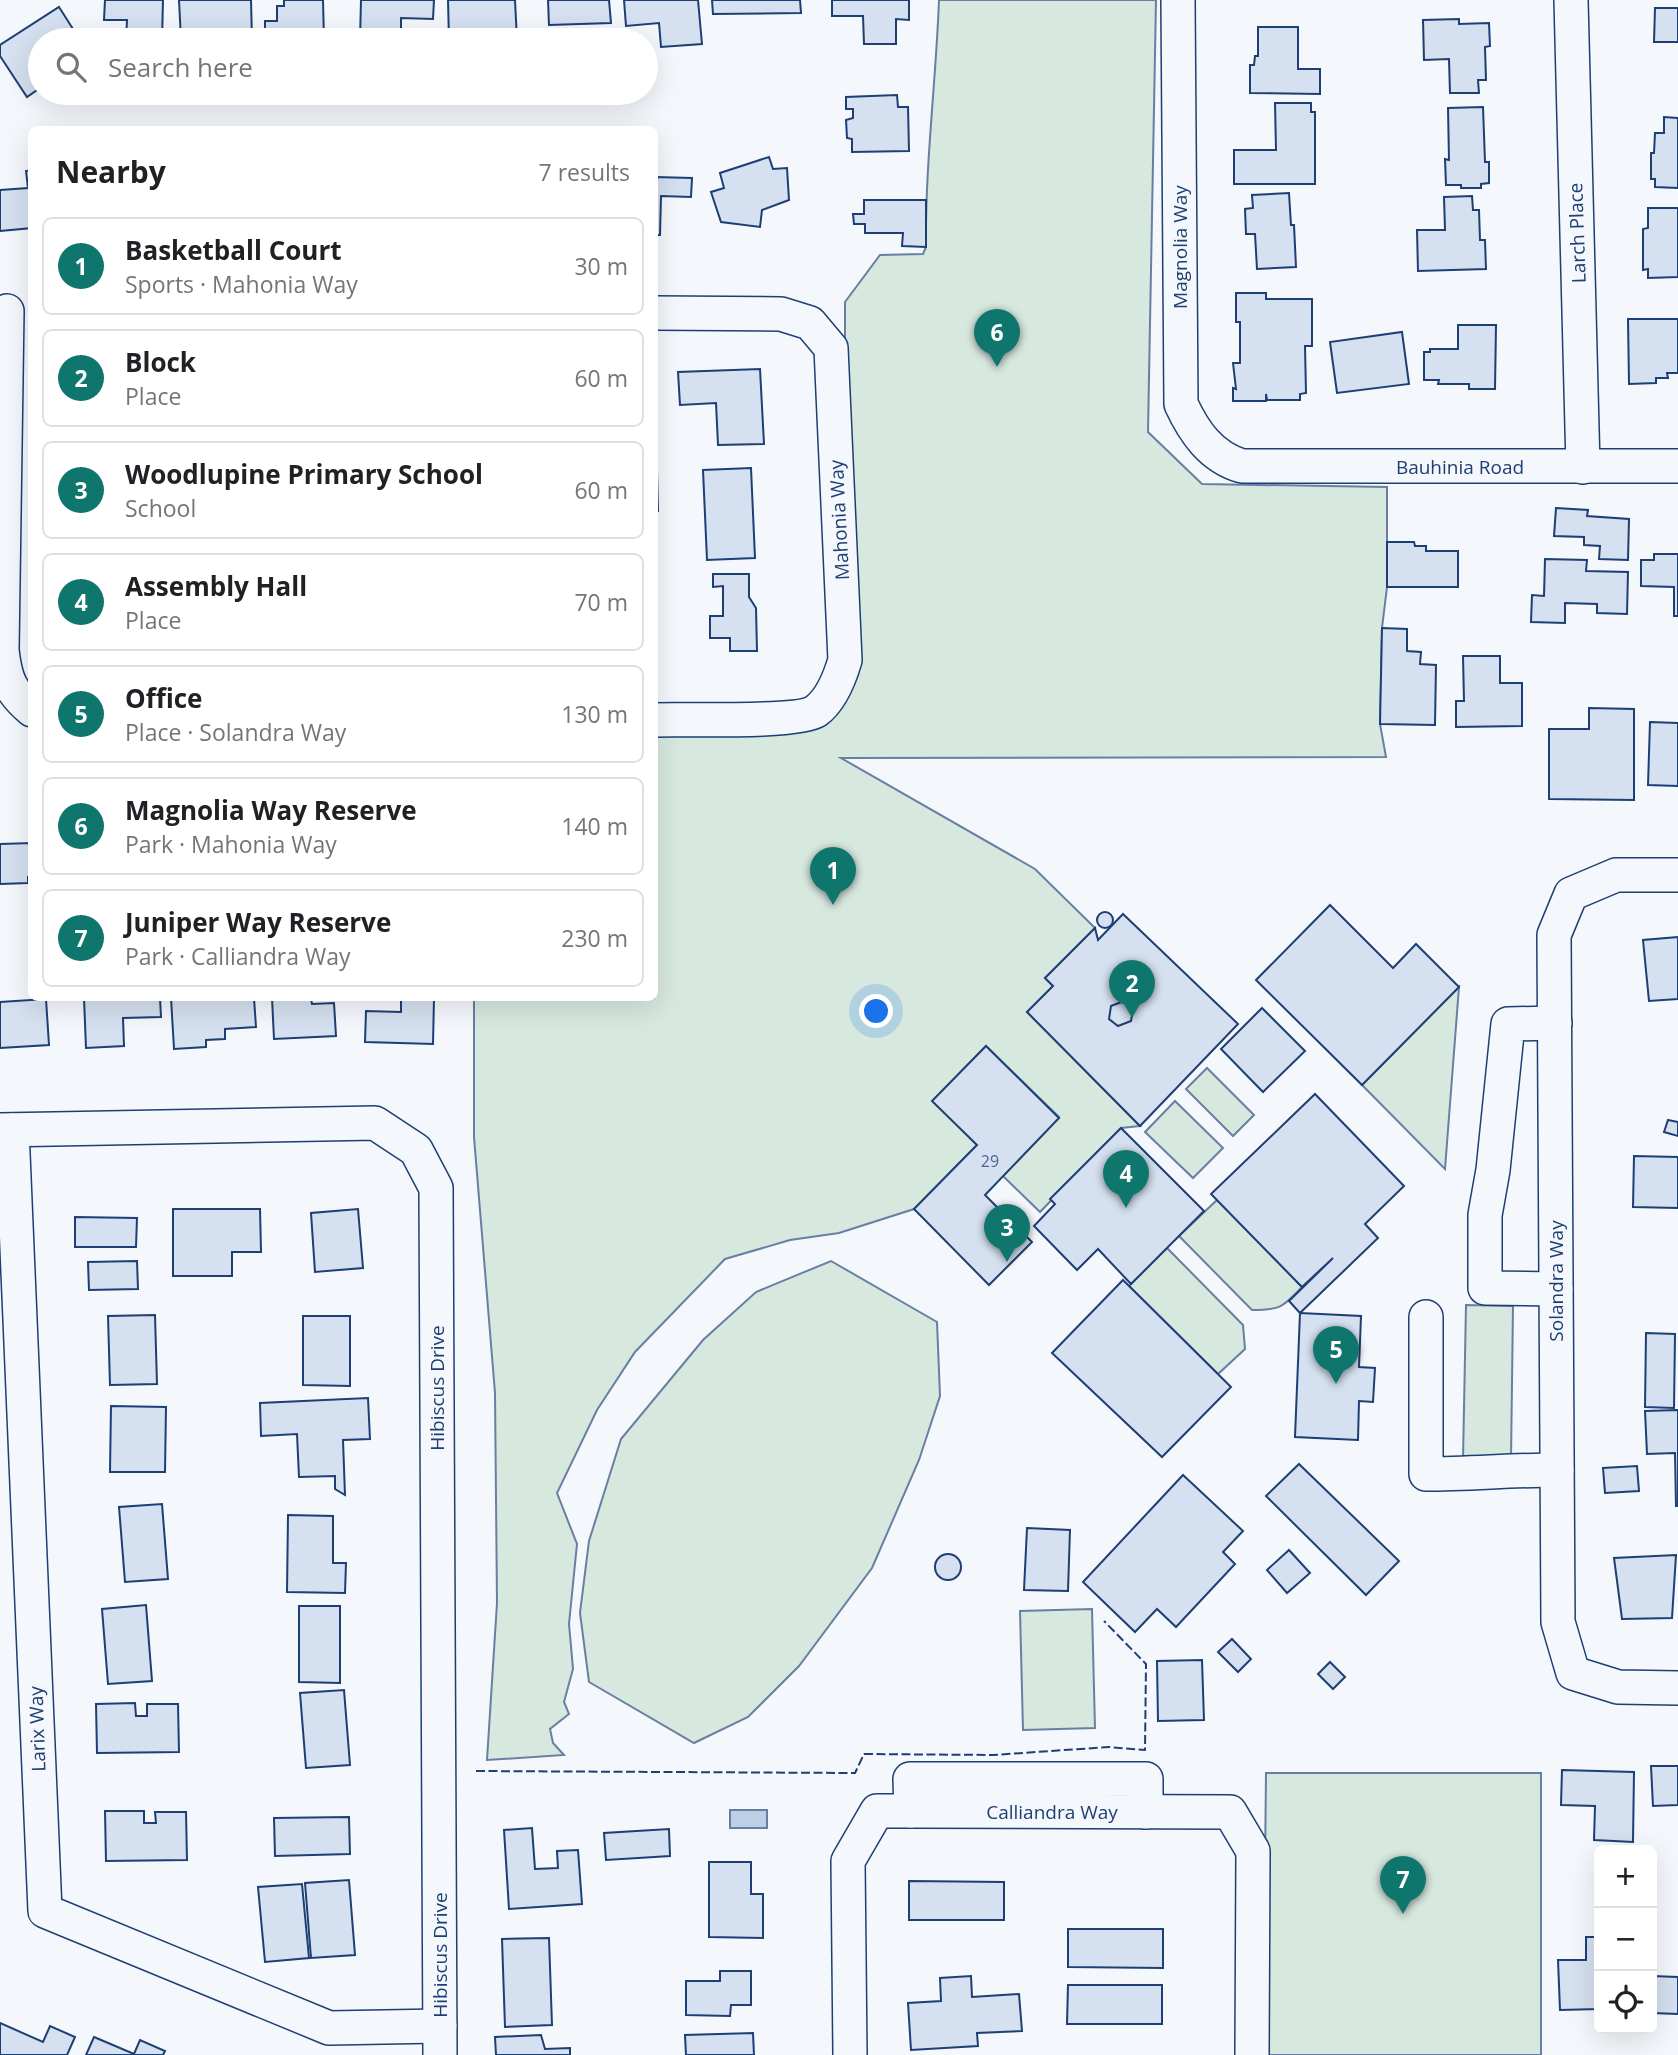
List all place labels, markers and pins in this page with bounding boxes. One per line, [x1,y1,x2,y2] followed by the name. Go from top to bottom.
[974,309,1020,367] pin: 6
[810,847,856,905] pin: 1
[1109,960,1155,1018] pin: 2
[1103,1150,1149,1208] pin: 4
[984,1204,1030,1262] pin: 3
[1313,1326,1359,1384] pin: 5
[1380,1856,1426,1914] pin: 7

